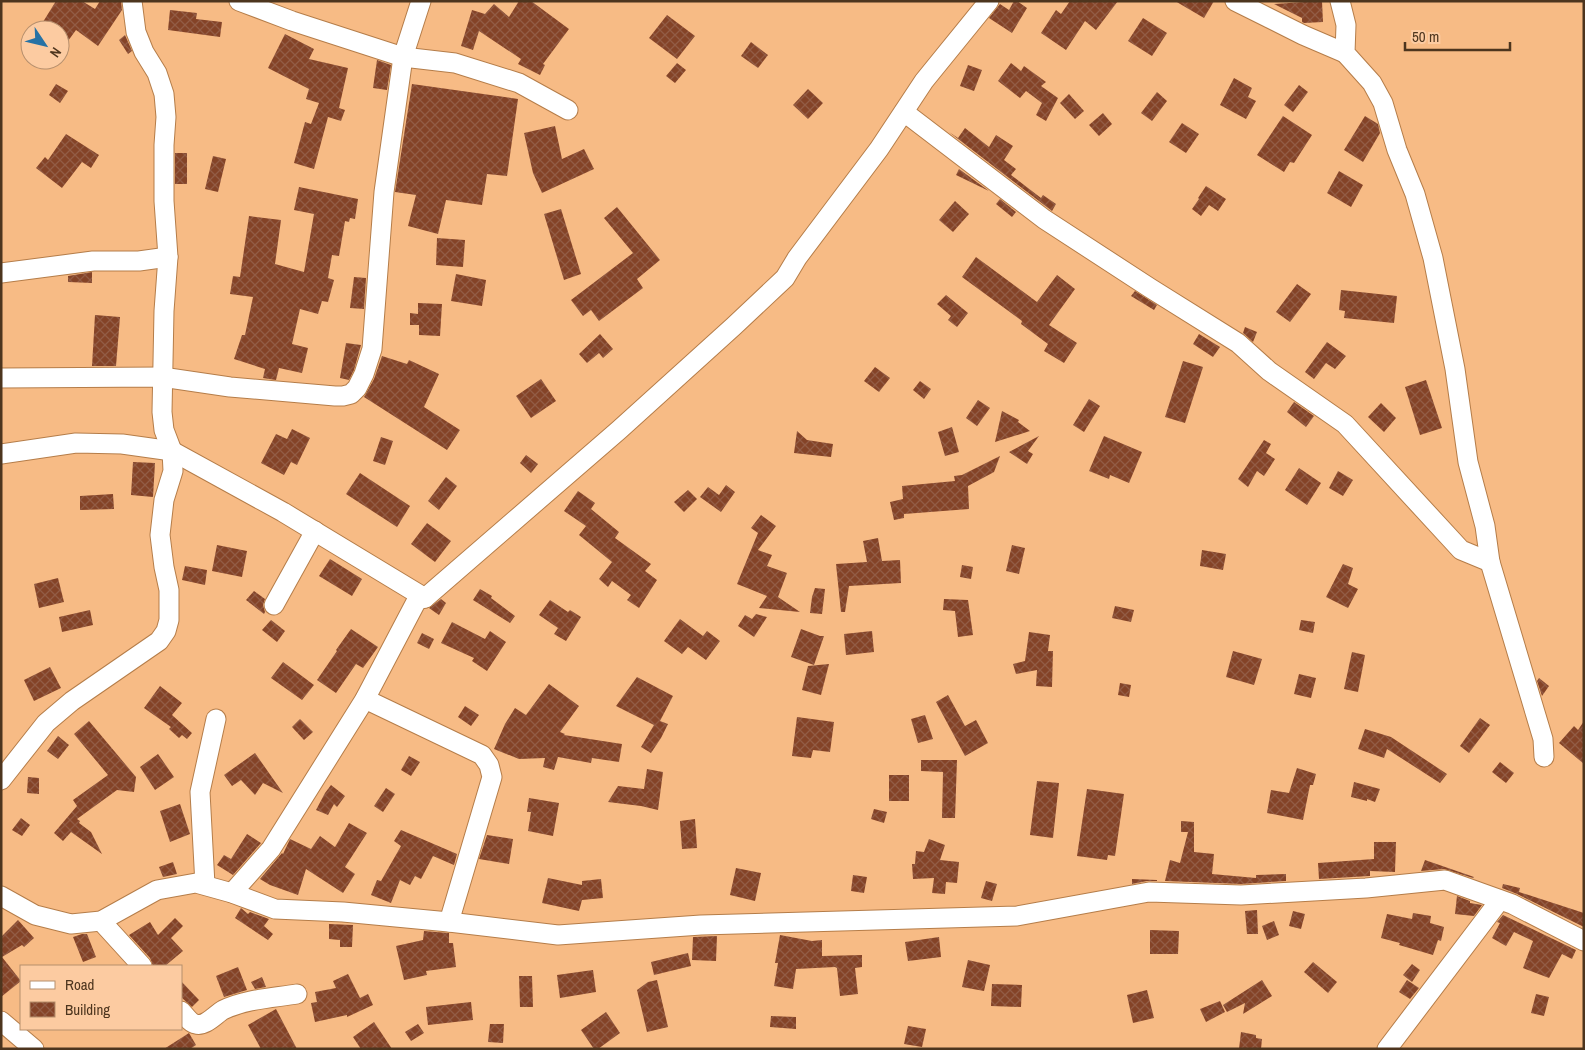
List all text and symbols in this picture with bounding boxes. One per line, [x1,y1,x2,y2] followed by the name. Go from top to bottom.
[20,20,70,70] north arrow
[1405,20,1510,52] scale bar
[1412,26,1439,47] text: 50 m
[46,44,65,61] text: N
[20,965,182,1030] legend
[65,974,94,995] text: Road
[65,999,110,1020] text: Building

